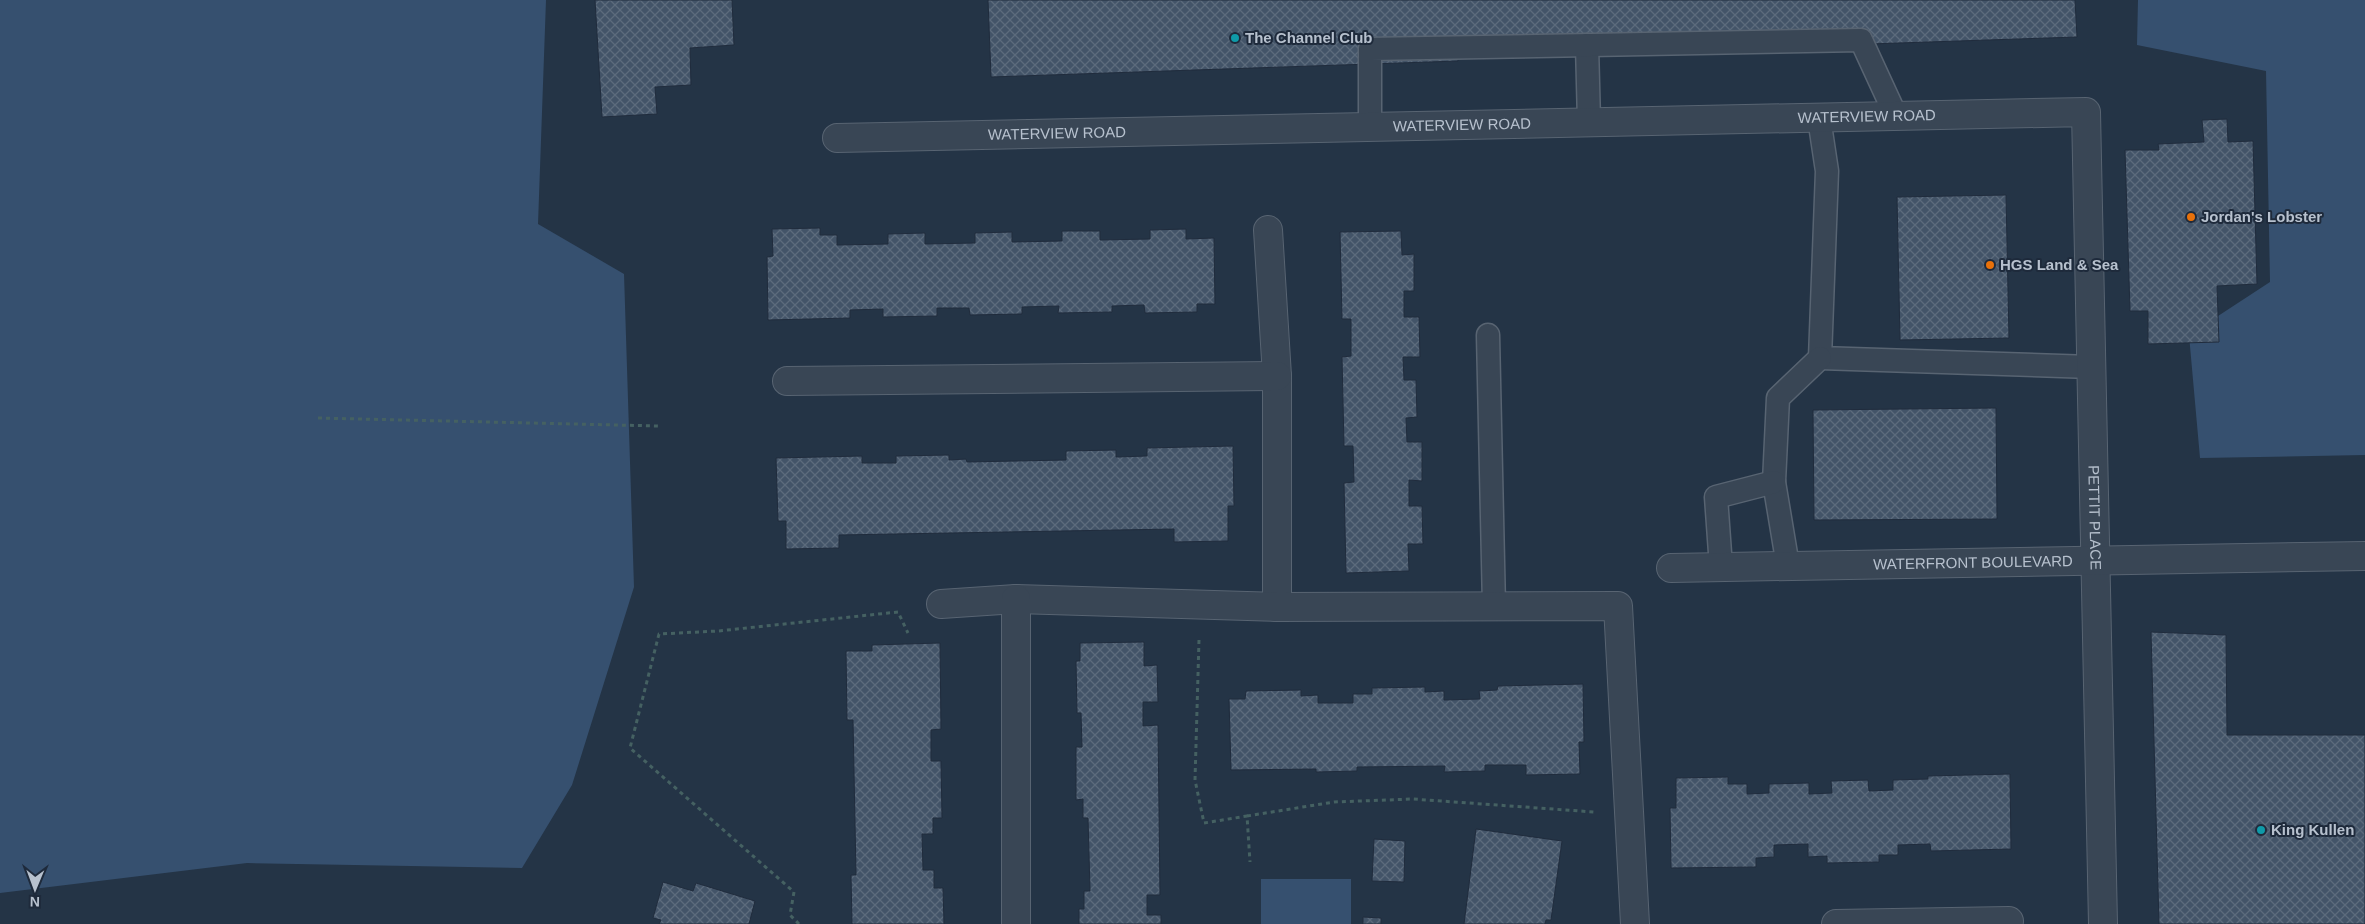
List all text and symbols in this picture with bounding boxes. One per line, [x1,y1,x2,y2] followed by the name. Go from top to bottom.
[1245,29,1373,46] place label: The Channel Club
[1229,32,1241,44] marker: The Channel Club
[1798,106,1936,126] street label: WATERVIEW ROAD
[1393,115,1531,134] street label: WATERVIEW ROAD
[988,123,1126,143] street label: WATERVIEW ROAD
[2201,208,2322,225] place label: Jordan's Lobster
[2185,211,2197,223] marker: Jordan's Lobster
[2000,256,2119,273] place label: HGS Land & Sea
[1984,259,1996,271] marker: HGS Land & Sea
[2085,465,2105,570] street label: PETTIT PLACE
[1873,552,2073,573] street label: WATERFRONT BOULEVARD
[2271,821,2354,838] place label: King Kullen
[2255,824,2267,836] marker: King Kullen
[10,864,60,914] north arrow
[30,894,40,910] text: N

